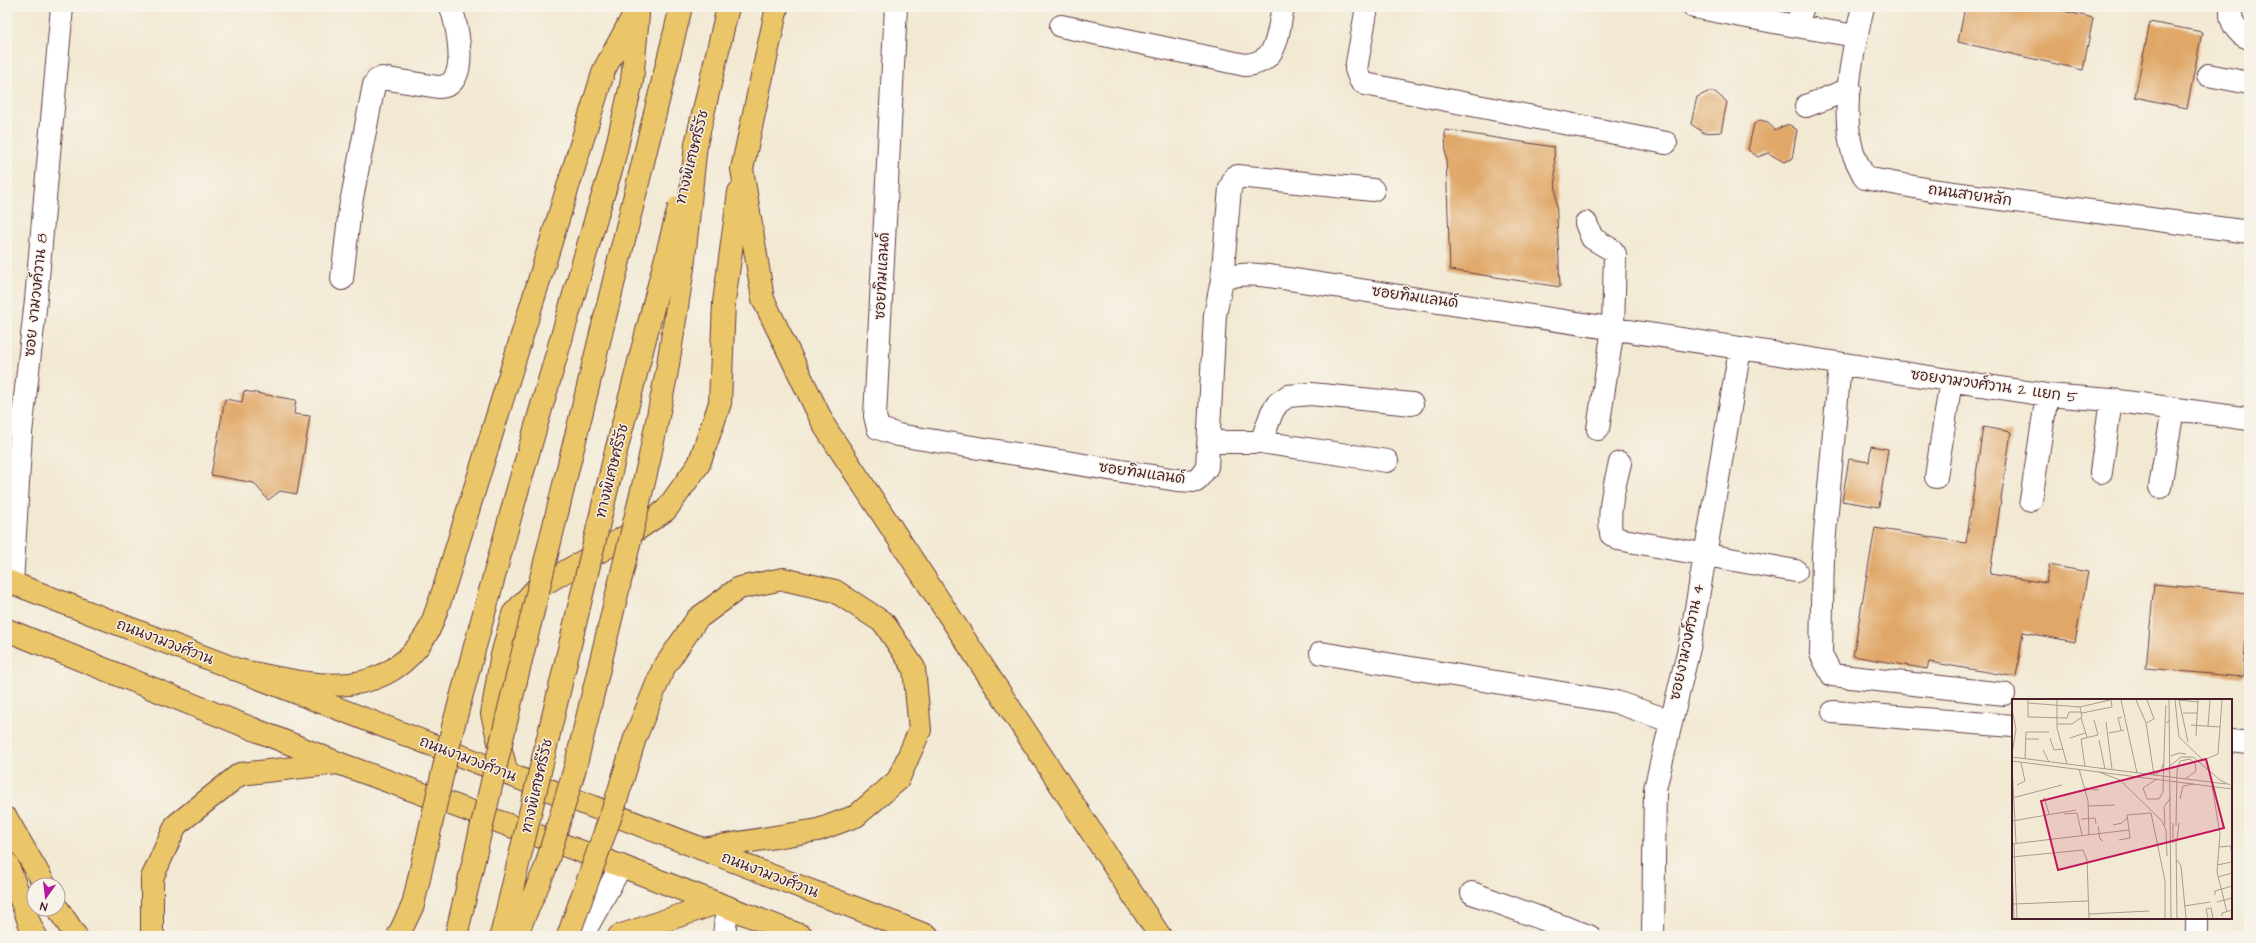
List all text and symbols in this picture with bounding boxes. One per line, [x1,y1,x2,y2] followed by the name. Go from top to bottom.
[670,107,714,206] street label: ทางพิเศษศรีรัช
[1927,179,2013,211] street label: ถนนสายหลัก
[19,232,53,358] street label: ซอย งามวงค์วาน 8
[869,232,895,320] street label: ซอยทิมแลนด์
[1370,281,1460,313] street label: ซอยทิมแลนด์
[1909,364,2079,408] street label: ซอยงามวงศ์วาน 2 แยก 5
[590,421,634,520] street label: ทางพิเศษศรีรัช
[1097,457,1187,489] street label: ซอยทิมแลนด์
[1664,582,1710,702] street label: ซอยงามวงศ์วาน 4
[113,614,217,670] street label: ถนนงามวงศ์วาน
[2012,699,2232,919] inset map
[416,731,520,787] street label: ถนนงามวงศ์วาน
[516,736,558,835] street label: ทางพิเศษศรีรัช
[718,847,822,903] street label: ถนนงามวงศ์วาน
[26,877,66,917] north arrow
[38,898,49,914] text: N

